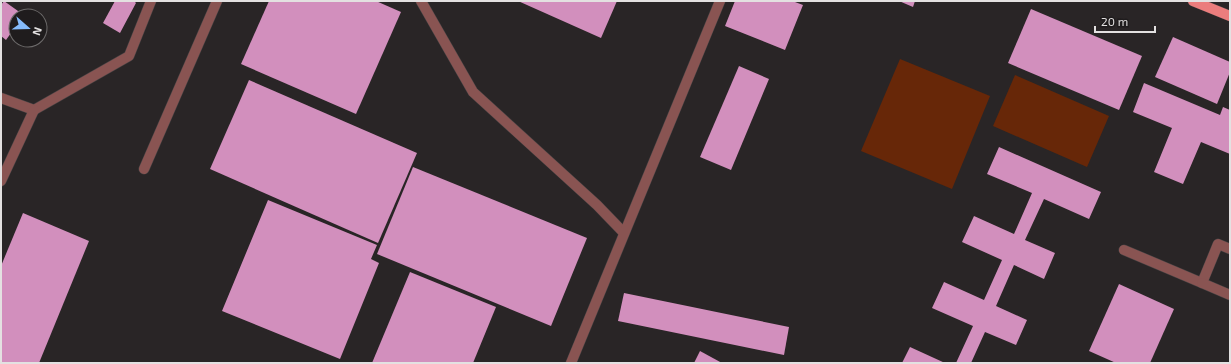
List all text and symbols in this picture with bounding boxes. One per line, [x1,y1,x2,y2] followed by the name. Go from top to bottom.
[8,8,48,48] north arrow
[1095,8,1155,34] scale bar
[1101,14,1128,28] text: 20 m
[30,26,45,38] text: N

